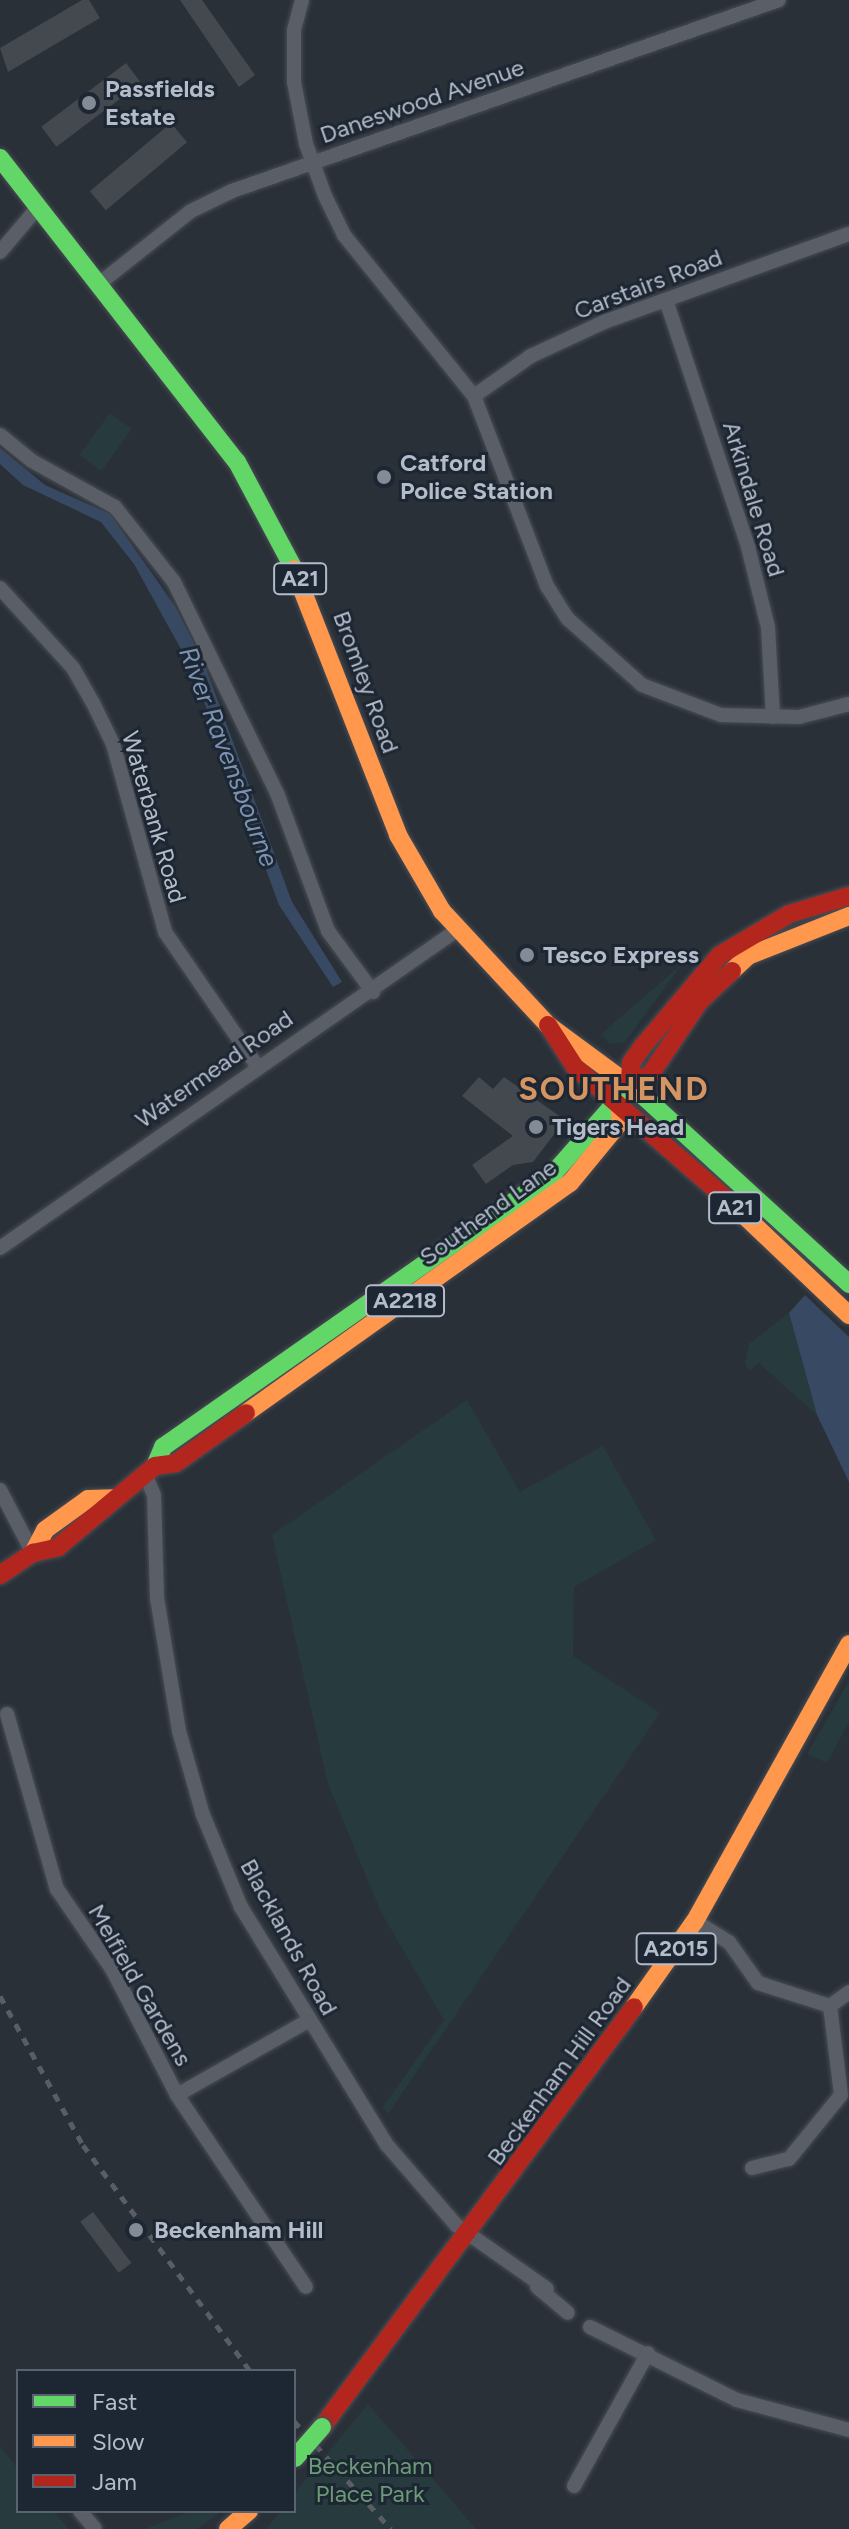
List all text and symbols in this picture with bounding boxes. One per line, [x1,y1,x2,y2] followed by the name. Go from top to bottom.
[316,53,528,149] street label: Daneswood Avenue
[105,75,215,131] place label: Passfields Estate
[80,94,98,112] marker: Passfields Estate
[570,243,726,325] street label: Carstairs Road
[717,418,791,580] street label: Arkindale Road
[400,449,553,505] place label: Catford Police Station
[375,468,393,486] marker: Catford Police Station
[272,561,328,597] road number: A21
[327,607,405,757] street label: Bromley Road
[172,643,284,871] water label: River Ravensbourne
[116,728,192,906] street label: Waterbank Road
[543,941,699,969] place label: Tesco Express
[518,946,536,964] marker: Tesco Express
[130,1004,298,1134] street label: Watermead Road
[518,1070,710,1108] district label: SOUTHEND
[552,1113,684,1141] place label: Tigers Head
[527,1118,545,1136] marker: Tigers Head
[414,1153,562,1271] street label: Southend Lane
[707,1190,763,1226] road number: A21
[365,1283,445,1319] road number: A2218
[234,1854,344,2020] street label: Blacklands Road
[82,1899,198,2071] street label: Melfield Gardens
[634,1931,718,1967] road number: A2015
[481,1971,637,2171] street label: Beckenham Hill Road
[154,2216,324,2244] place label: Beckenham Hill
[125,2219,147,2241] marker: Beckenham Hill
[16,2369,296,2513] legend
[92,2387,137,2416] text: Fast
[92,2427,144,2456] text: Slow
[308,2452,432,2508] park label: Beckenham Place Park
[92,2467,137,2496] text: Jam

